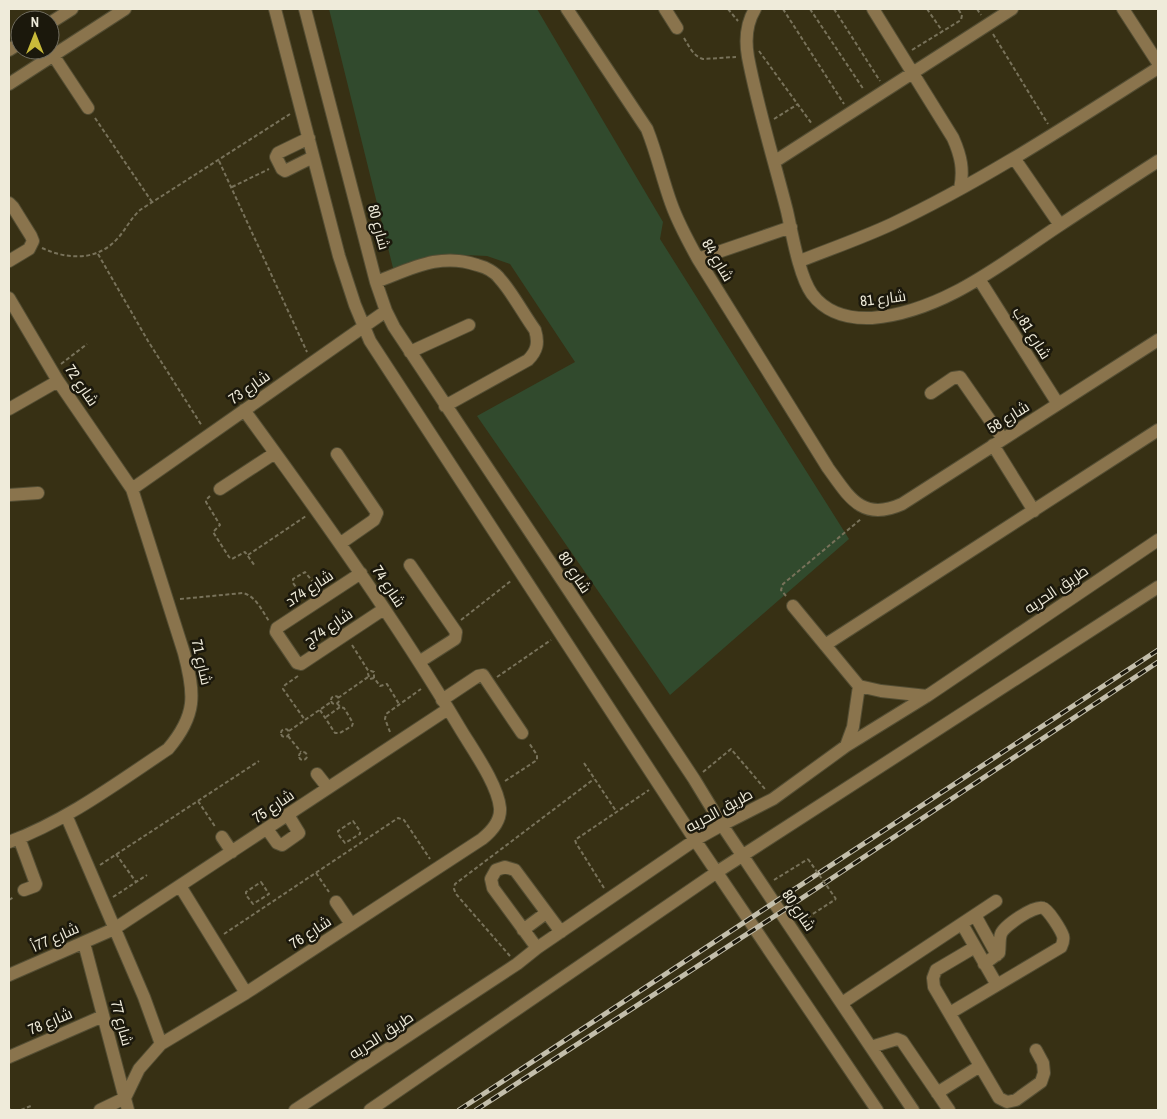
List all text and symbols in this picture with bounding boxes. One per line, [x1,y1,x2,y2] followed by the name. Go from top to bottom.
[10,10,60,60] north arrow
[31,13,39,31] text: N
[362,202,395,252] street label: شارع 80
[696,235,739,286] street label: شارع 84
[859,285,907,312] street label: شارع 81
[1007,303,1056,364] street label: شارع 81ب
[60,360,104,411] street label: شارع 72
[224,365,275,410] street label: شارع 73
[983,396,1034,439] street label: شارع 58
[553,547,596,598] street label: شارع 80
[1020,560,1092,618] street label: طريق الحريه
[367,561,410,612] street label: شارع 74
[281,565,338,612] street label: شارع 74د
[299,603,357,652] street label: شارع 74ج
[186,637,217,687] street label: شارع 71
[682,783,756,837] street label: طريق الحريه
[248,784,299,828] street label: شارع 75
[777,885,821,936] street label: شارع 80
[285,911,336,954] street label: شارع 76
[28,917,83,958] street label: شارع 77أ
[105,998,138,1048] street label: شارع 77
[25,1002,76,1041] street label: شارع 78
[345,1006,417,1064] street label: طريق الحريه

